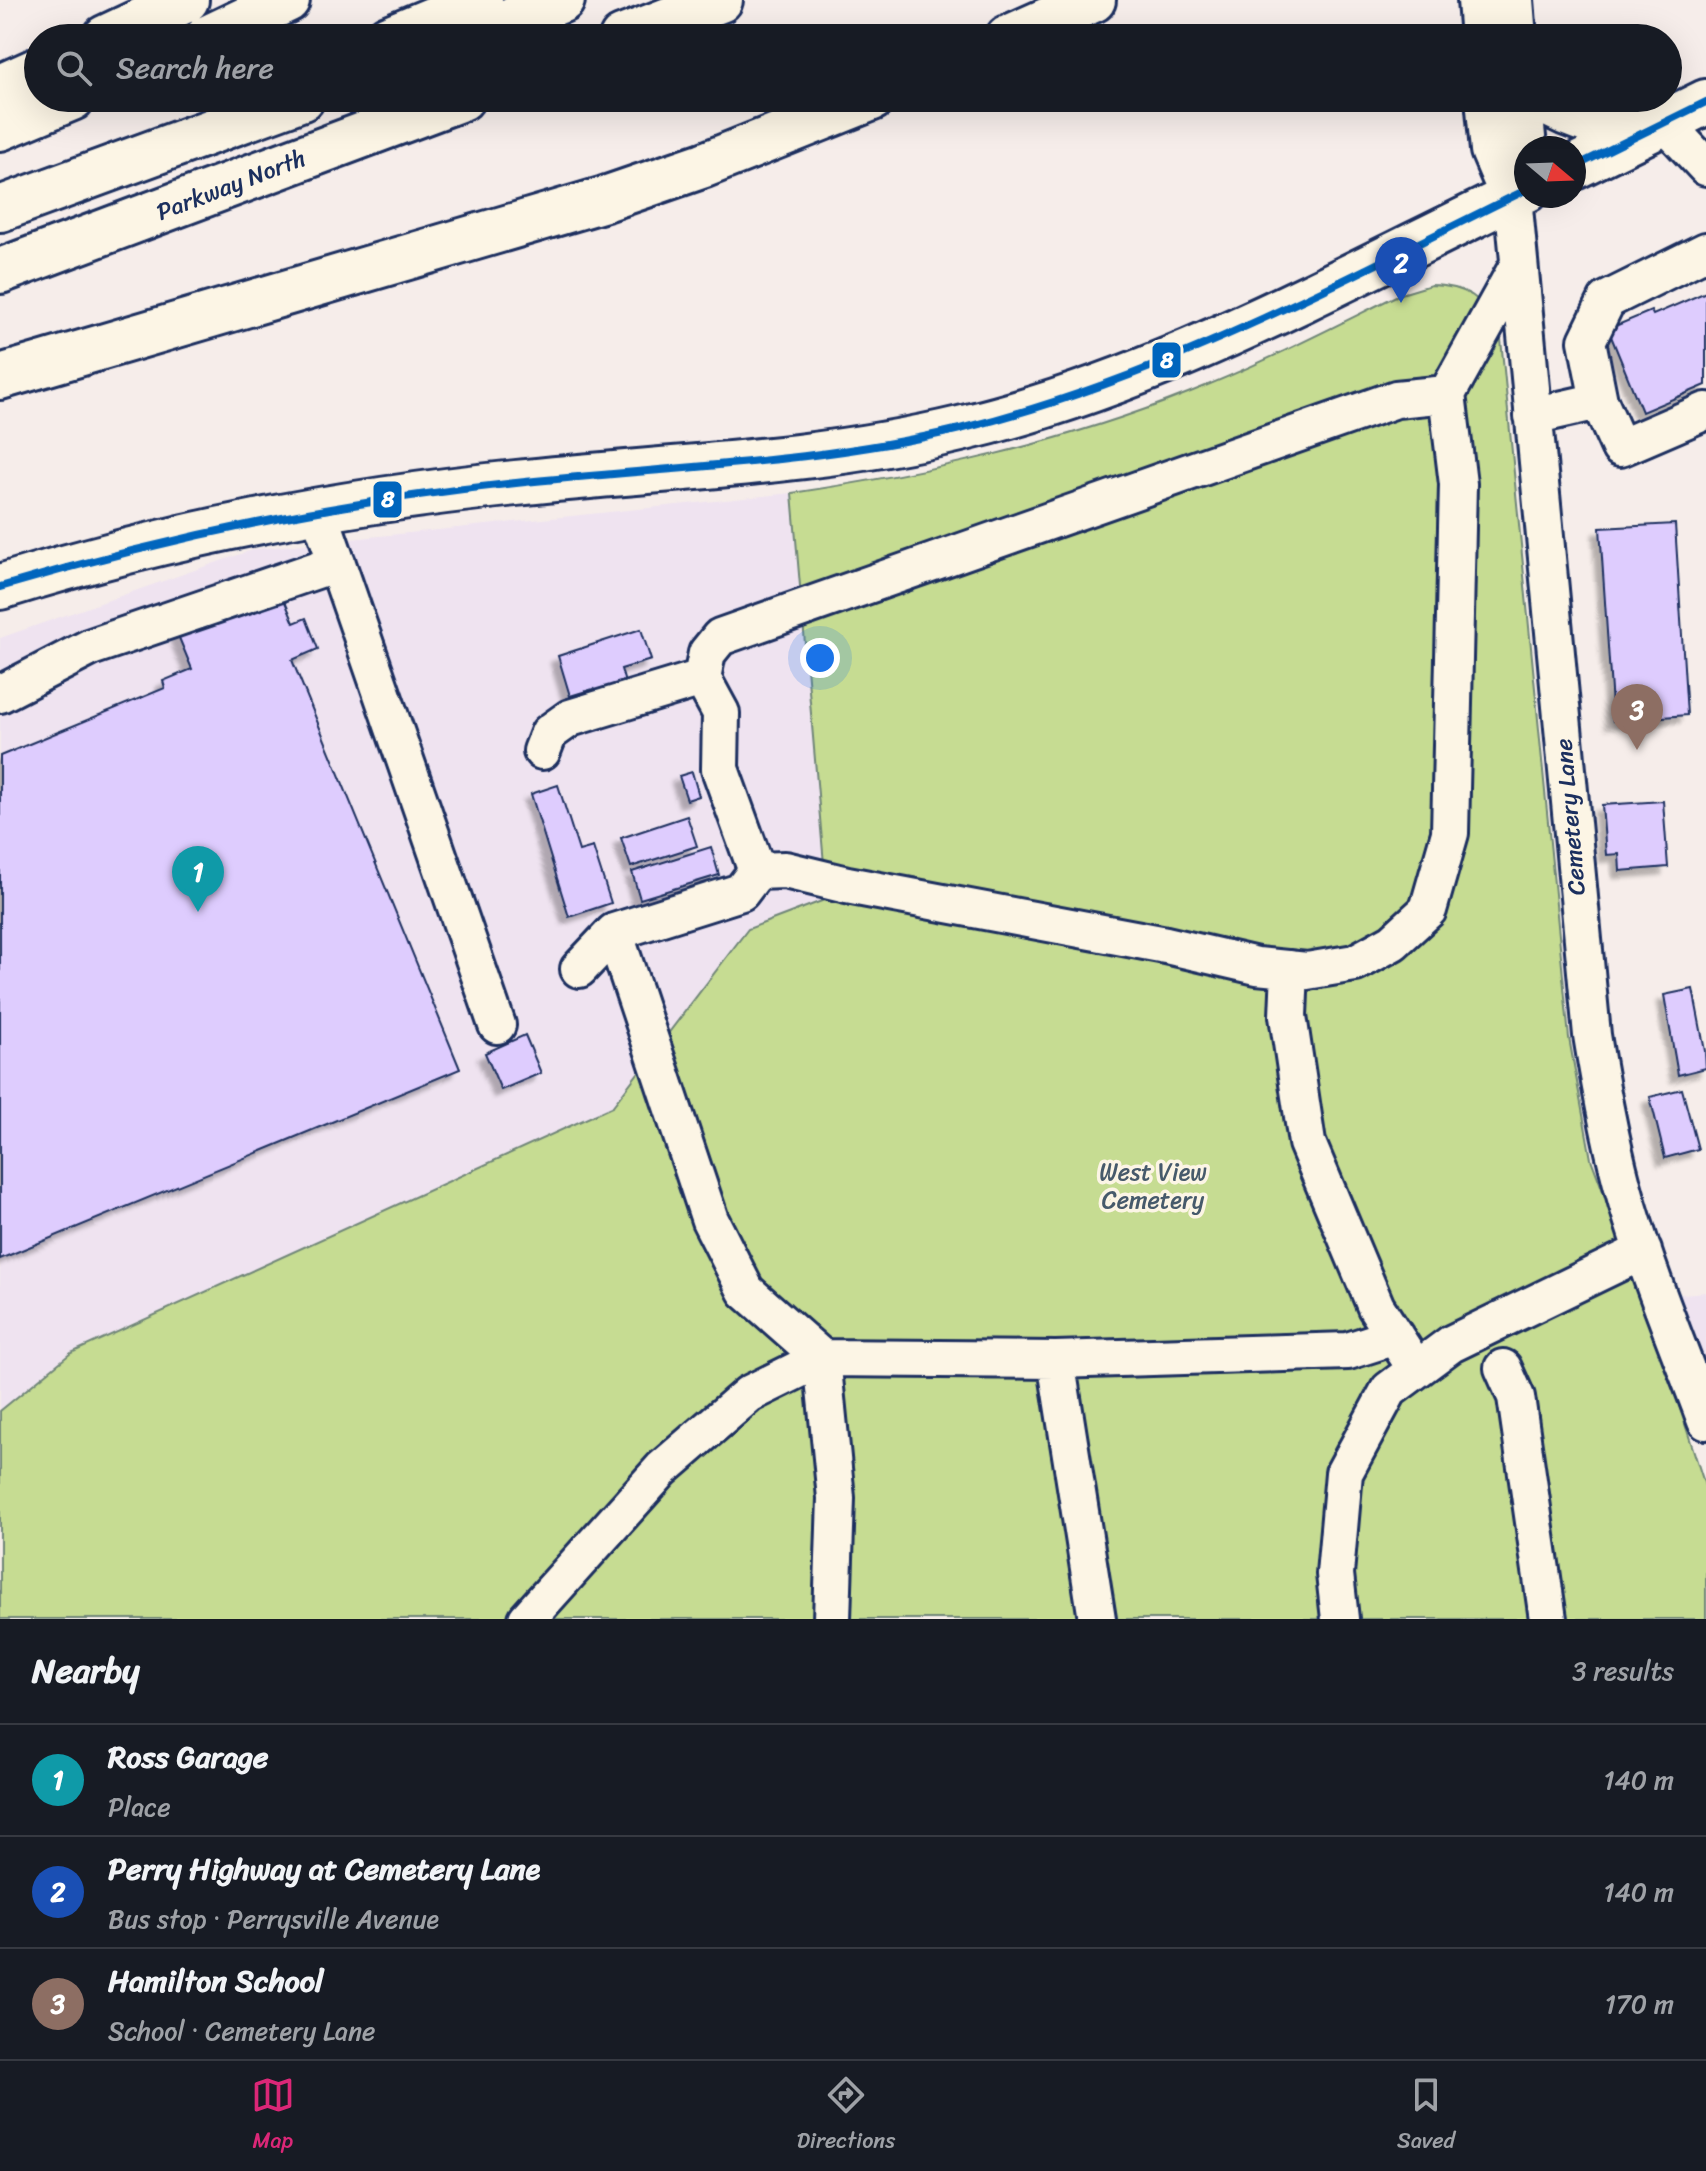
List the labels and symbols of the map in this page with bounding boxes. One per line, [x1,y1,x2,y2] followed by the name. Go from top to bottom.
[1514,136,1586,208] north arrow
[150,137,312,233] street label: Parkway North
[1375,237,1427,303] pin: 2
[1151,341,1182,379] line badge: 8
[1159,341,1174,380] text: 8
[372,480,403,519] line badge: 8
[380,480,395,519] text: 8
[800,638,840,678] your location
[1611,684,1663,750] pin: 3
[1542,737,1598,897] street label: Cemetery Lane
[172,846,224,912] pin: 1
[1099,1151,1207,1221] park label: West View Cemetery

